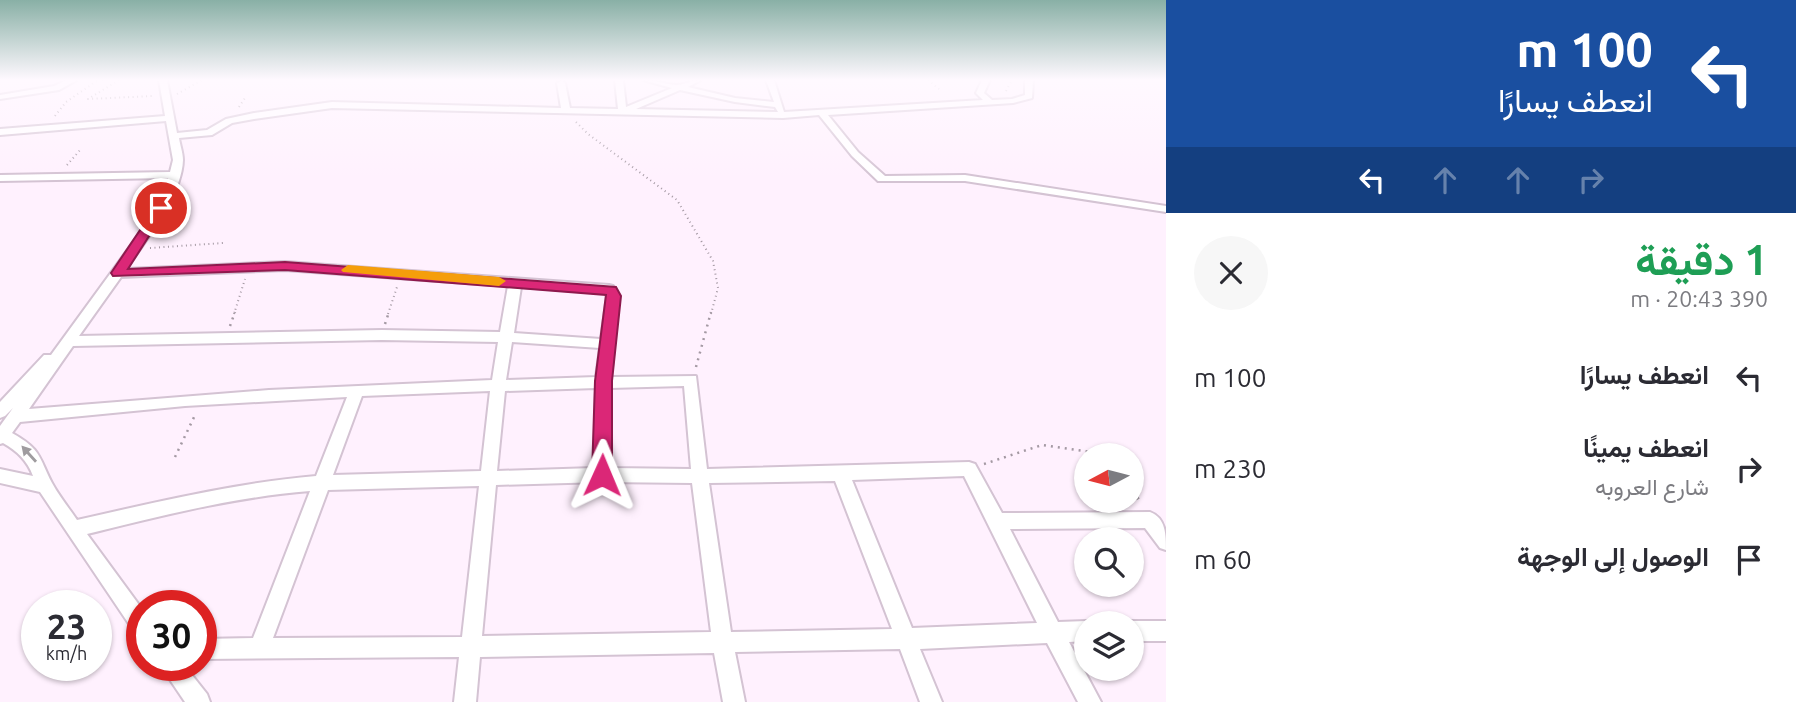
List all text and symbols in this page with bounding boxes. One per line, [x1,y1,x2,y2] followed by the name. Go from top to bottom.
[1516,21,1653,76] text: 100 m
[1677,28,1768,119] icon: left
[1498,82,1653,118] text: انعطف يسارًا
[1353,161,1391,199] icon: left
[1426,161,1464,199] icon: ahead
[1499,161,1537,199] icon: ahead
[1572,161,1610,199] icon: right
[131,178,191,238] pin
[142,189,180,227] icon: arrive
[1194,236,1268,310] button: close
[1635,236,1768,283] text: 1 دقيقة
[1630,286,1768,311] text: 390 m · 20:43
[1730,359,1768,397] icon: left
[1580,360,1709,389] text: انعطف يسارًا
[1194,363,1266,392] text: 100 m
[1583,433,1709,462] text: انعطف يمينًا
[565,438,639,512] position arrow
[1074,443,1144,513] north arrow
[1074,443,1144,681] map controls
[22,446,37,463] one-way arrow
[1730,450,1768,488] icon: right
[1194,454,1266,483] text: 230 m
[1595,474,1709,499] text: شارع العروبه
[1074,527,1144,597] button: search
[1730,541,1768,579] icon: arrive
[1517,542,1709,571] text: الوصول إلى الوجهة
[1194,545,1252,574] text: 60 m
[126,590,217,681] speed limit sign: 30
[47,606,86,646] text: 23
[1074,611,1144,681] button: layers
[46,643,87,663] text: km/h

